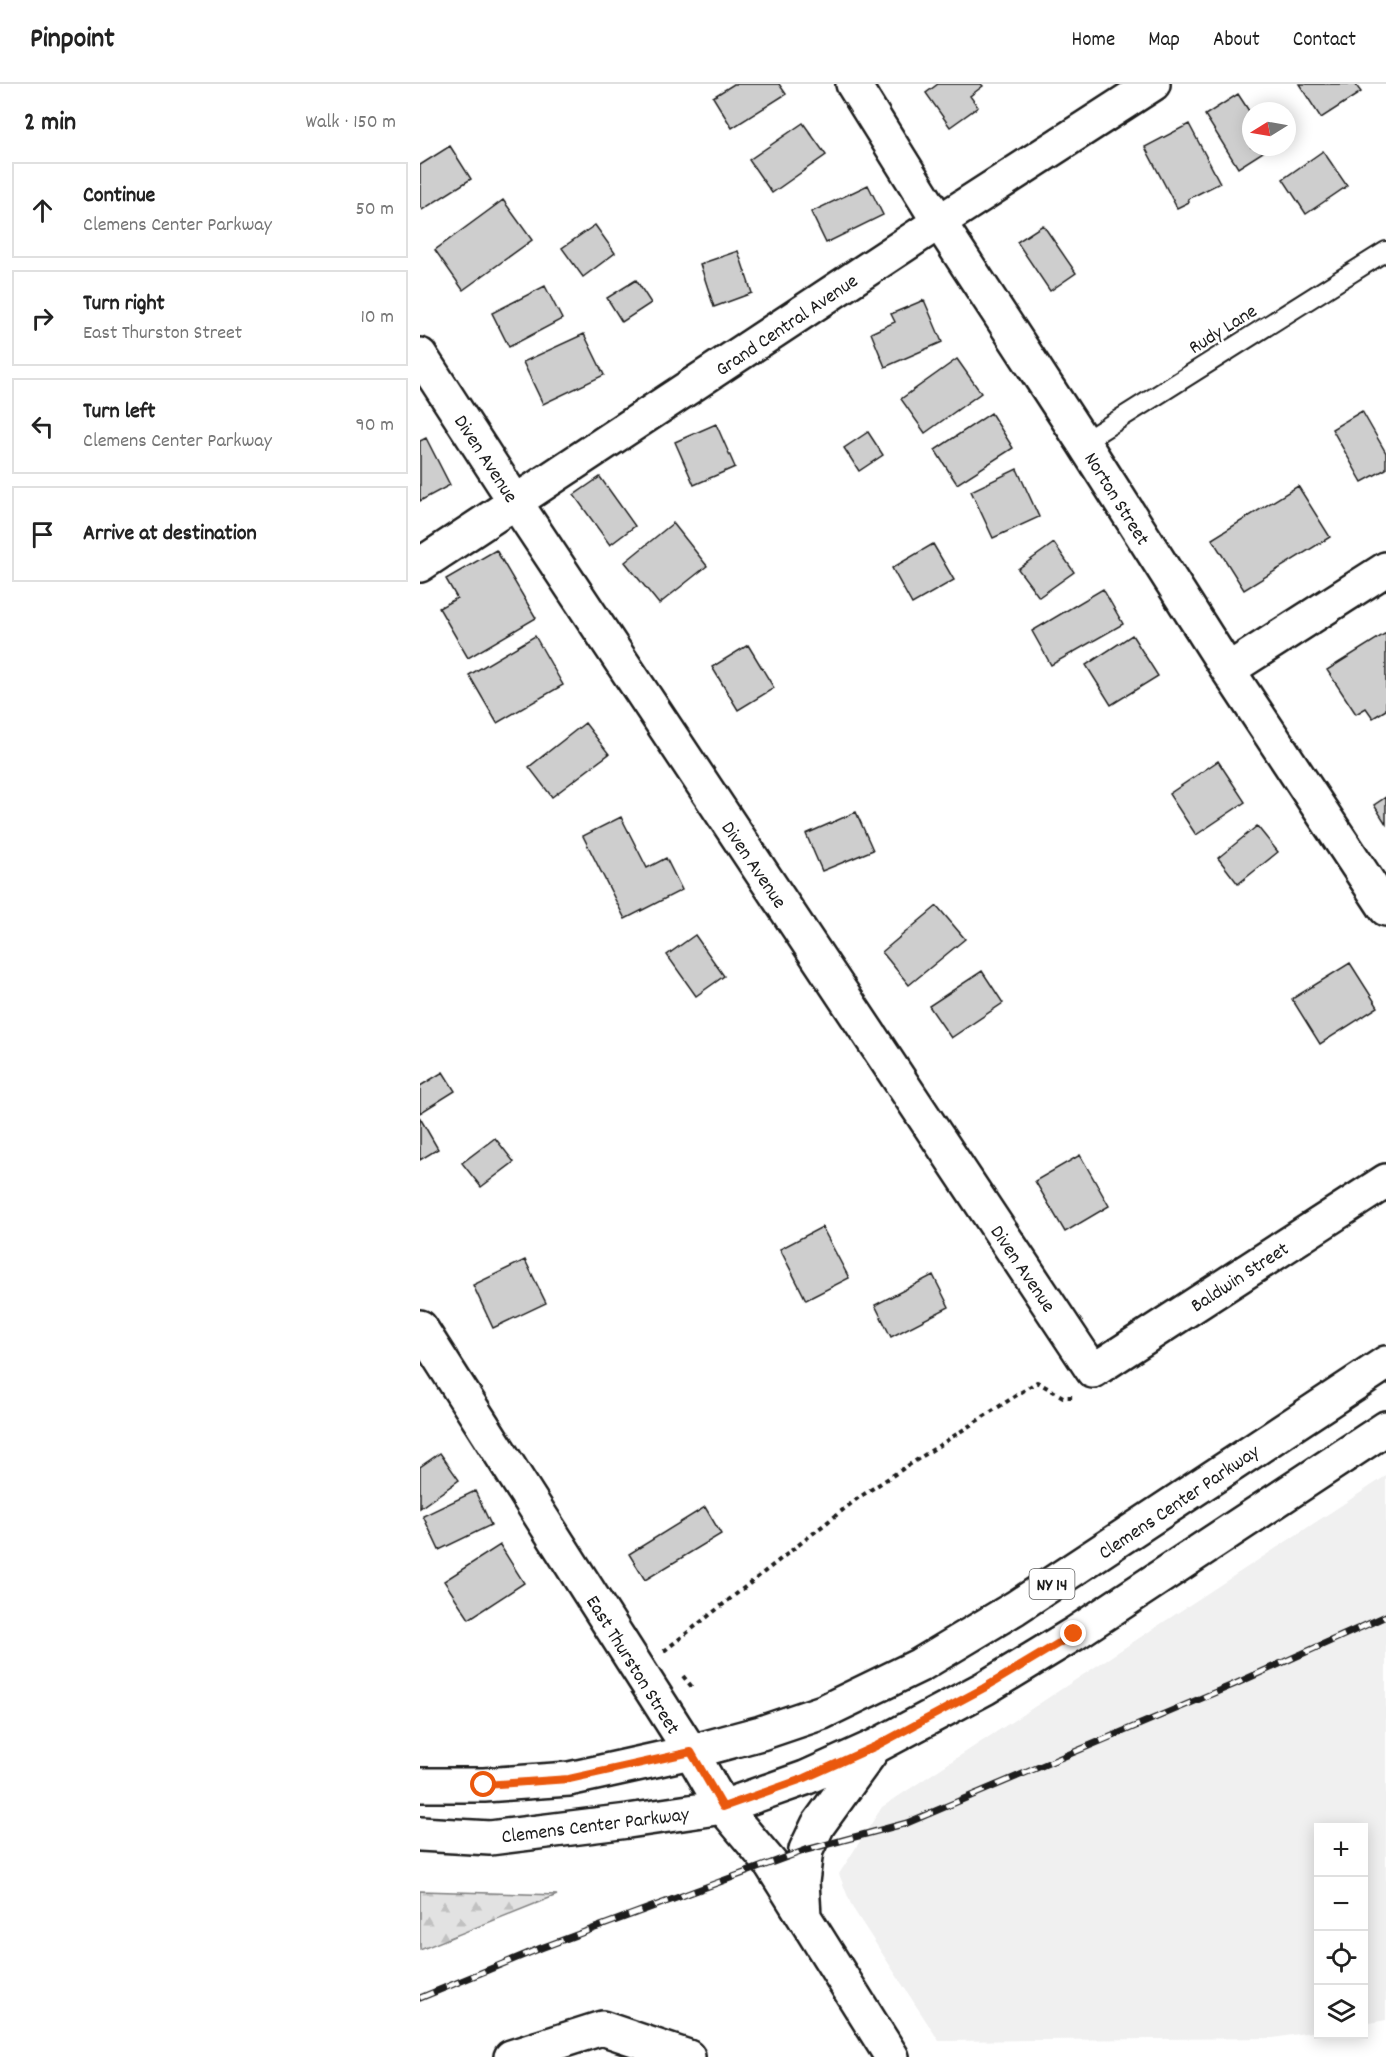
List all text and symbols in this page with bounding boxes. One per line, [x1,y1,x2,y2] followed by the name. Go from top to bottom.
[30,21,115,61] text: Pinpoint
[1071,26,1115,56] text: Home
[1148,26,1180,56] text: Map
[1213,26,1260,56] text: About
[1293,26,1356,56] text: Contact
[1242,102,1296,156] north arrow
[24,105,76,142] text: 2 min
[306,109,396,137] text: Walk · 150 m
[83,181,155,212] text: Continue
[26,194,59,227] icon: ahead
[356,196,394,224] text: 50 m
[83,212,272,240] text: Clemens Center Parkway
[711,268,865,385] street label: Grand Central Avenue
[83,289,165,320] text: Turn right
[1184,298,1263,363] street label: Rudy Lane
[26,302,59,335] icon: right
[360,304,394,332] text: 10 m
[83,320,242,348] text: East Thurston Street
[83,397,155,428] text: Turn left
[26,410,59,443] icon: left
[446,410,523,509] street label: Diven Avenue
[356,412,394,440] text: 90 m
[83,428,272,456] text: Clemens Center Parkway
[1076,448,1155,551] street label: Norton Street
[26,518,59,551] icon: arrive
[83,519,257,550] text: Arrive at destination
[713,817,792,915] street label: Diven Avenue
[982,1221,1061,1319] street label: Diven Avenue
[1186,1236,1295,1321] street label: Baldwin Street
[1094,1439,1266,1568] street label: Clemens Center Parkway
[1030,1569,1074,1599] road number: NY 14
[577,1591,686,1741] street label: East Thurston Street
[1060,1620,1086,1646] route end
[470,1771,496,1797] route start
[500,1801,692,1852] street label: Clemens Center Parkway
[1314,1823,1368,2039] map controls
[1314,1823,1368,1877] button: +
[1314,1877,1368,1931] button: −
[1314,1931,1368,1985] button: locate
[1314,1985,1368,2039] button: layers

